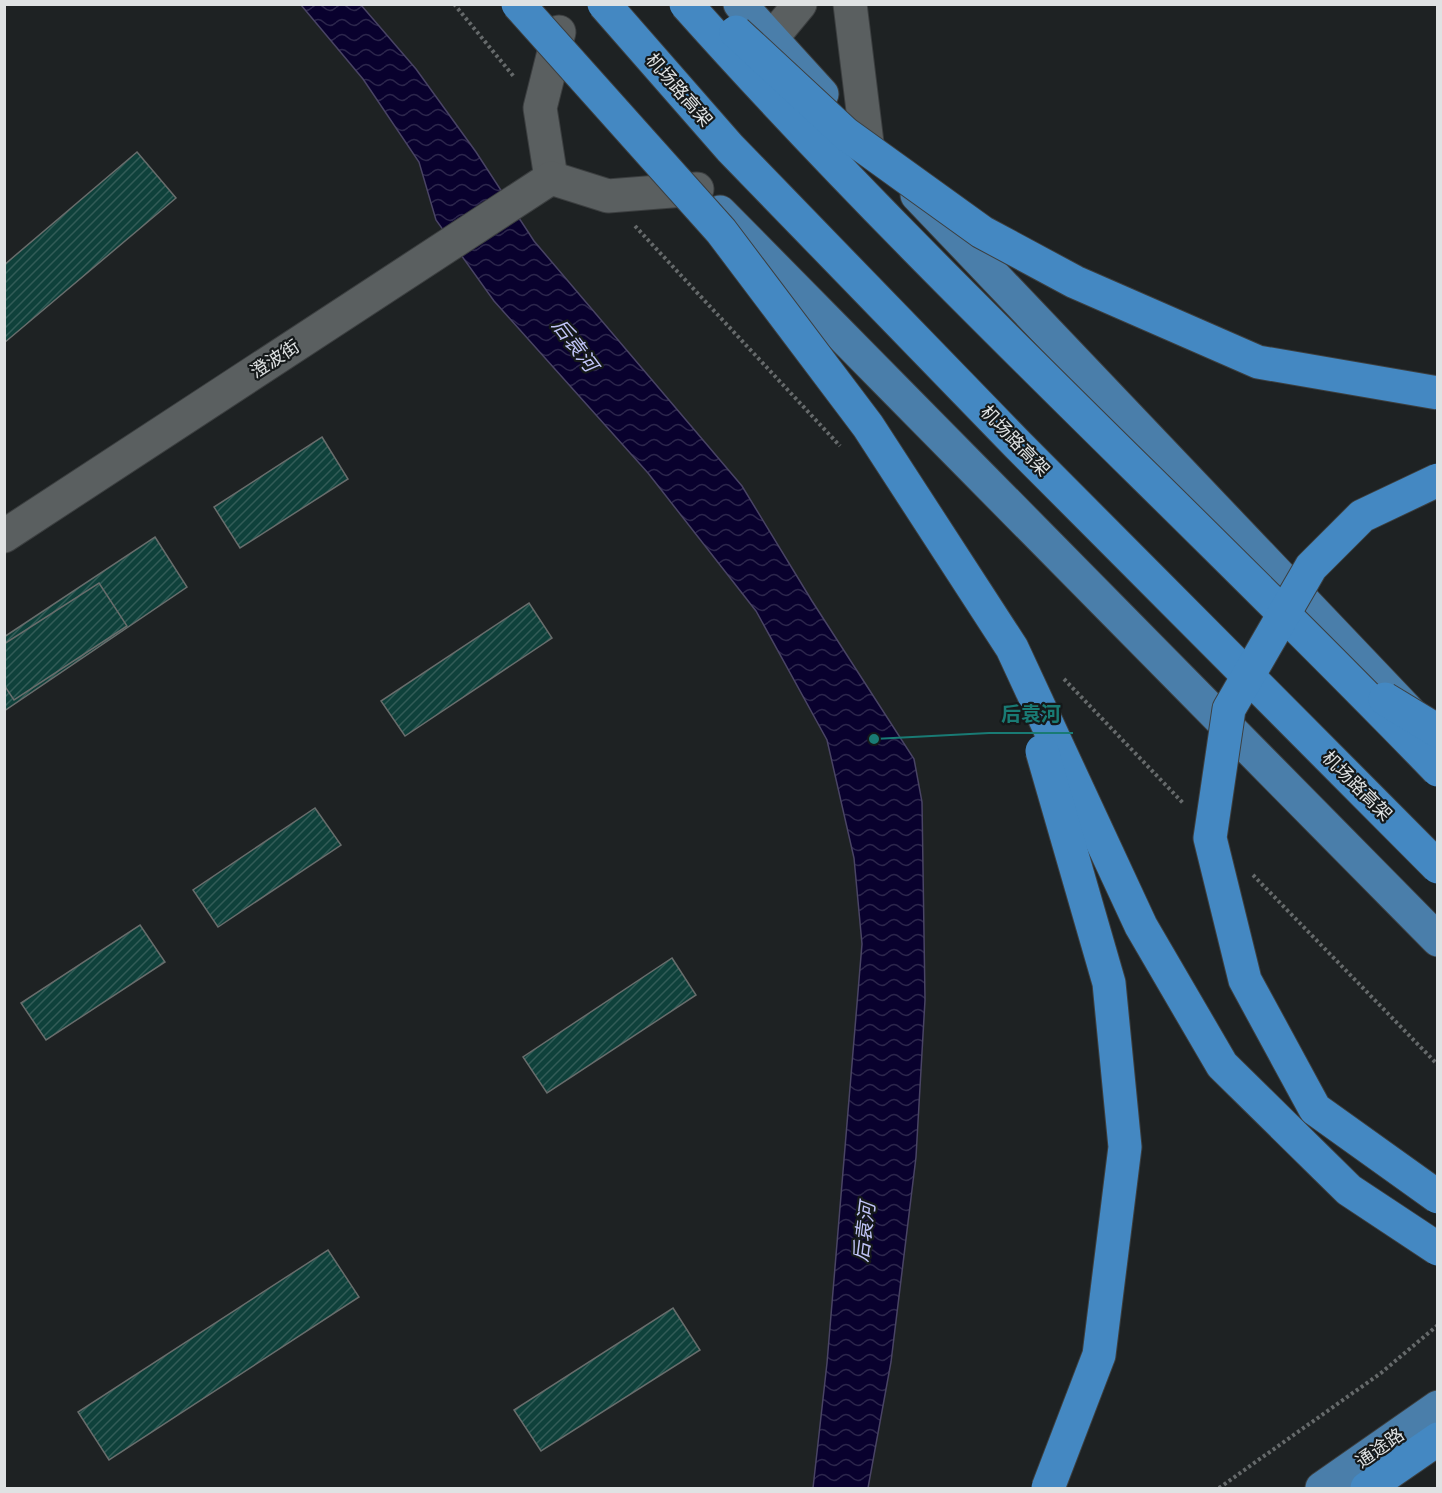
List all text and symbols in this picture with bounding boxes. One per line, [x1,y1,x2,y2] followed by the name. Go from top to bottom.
[642,49,717,131] street label: 机场路高架
[547,314,605,379] water label: 后袁河
[246,335,303,382] street label: 澄波街
[977,401,1054,480] street label: 机场路高架
[989,695,1073,733] callout: 后袁河
[1001,702,1061,726] text: 后袁河
[1318,746,1397,825] street label: 机场路高架
[848,1197,880,1263] water label: 后袁河
[1352,1424,1408,1472] street label: 通途路

